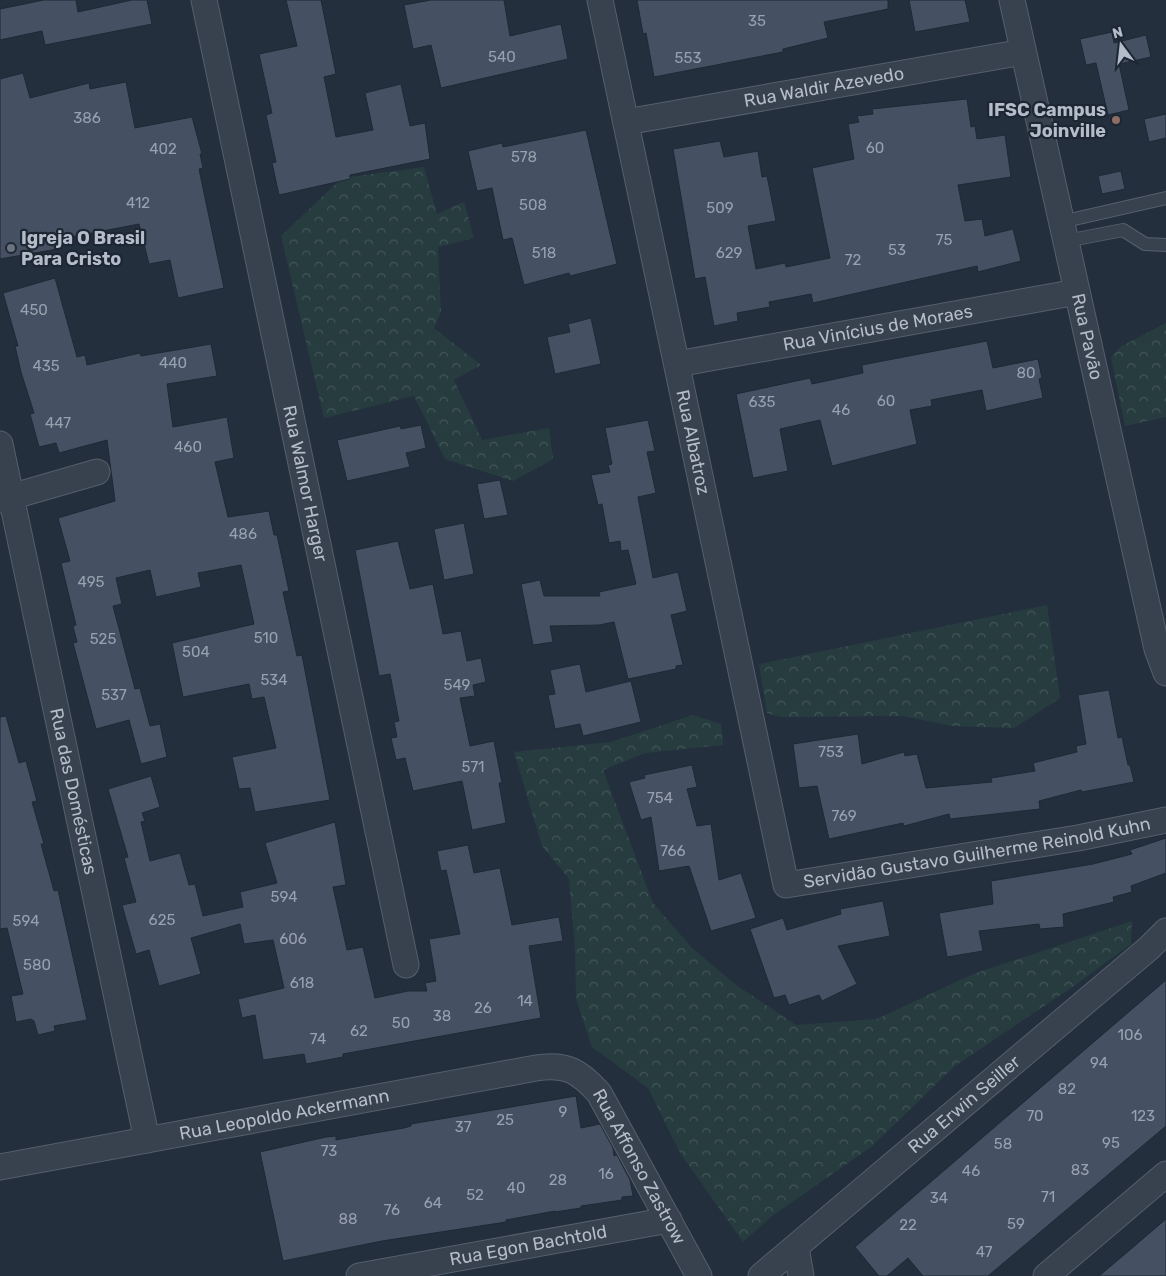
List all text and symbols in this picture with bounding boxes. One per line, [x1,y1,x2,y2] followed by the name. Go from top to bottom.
[748,12,766,30] house number: 35
[1096,20,1146,70] north arrow
[1111,23,1125,42] text: N
[488,48,516,66] house number: 540
[675,49,701,67] house number: 553
[742,62,906,112] street label: Rua Waldir Azevedo
[988,99,1106,142] place label: IFSC Campus Joinville
[73,109,101,127] house number: 386
[1110,114,1122,126] marker: IFSC Campus Joinville
[866,139,884,157] house number: 60
[149,140,177,158] house number: 402
[511,148,537,166] house number: 578
[126,194,150,212] house number: 412
[519,196,547,214] house number: 508
[706,199,734,217] house number: 509
[21,227,145,270] place label: Igreja O Brasil Para Cristo
[936,231,952,249] house number: 75
[888,241,906,259] house number: 53
[5,242,17,254] marker: Igreja O Brasil Para Cristo
[532,244,556,262] house number: 518
[716,244,742,262] house number: 629
[845,251,861,269] house number: 72
[1067,291,1108,382] street label: Rua Pavão
[781,300,974,356] street label: Rua Vinícius de Moraes
[20,301,48,319] house number: 450
[159,354,187,372] house number: 440
[32,357,60,375] house number: 435
[1016,364,1036,382] house number: 80
[671,388,715,497] street label: Rua Albatroz
[877,392,895,410] house number: 60
[749,393,776,411] house number: 635
[832,401,850,419] house number: 46
[278,403,332,564] street label: Rua Walmor Harger
[45,414,71,432] house number: 447
[174,438,202,456] house number: 460
[229,525,257,543] house number: 486
[78,573,105,591] house number: 495
[254,629,278,647] house number: 510
[90,630,116,648] house number: 525
[182,643,210,661] house number: 504
[260,671,288,689] house number: 534
[444,676,471,694] house number: 549
[101,686,127,704] house number: 537
[45,706,102,877] street label: Rua das Domésticas
[818,743,844,761] house number: 753
[461,758,485,776] house number: 571
[647,789,673,807] house number: 754
[831,807,857,825] house number: 769
[802,812,1152,893] street label: Servidão Gustavo Guilherme Reinold Kuhn
[660,842,686,860] house number: 766
[271,888,297,906] house number: 594
[149,911,175,929] house number: 625
[13,912,39,930] house number: 594
[279,930,307,948] house number: 606
[23,956,51,974] house number: 580
[290,974,314,992] house number: 618
[517,992,533,1010] house number: 14
[474,999,492,1017] house number: 26
[433,1007,451,1025] house number: 38
[392,1014,410,1032] house number: 50
[350,1022,368,1040] house number: 62
[1118,1026,1143,1044] house number: 106
[310,1030,326,1048] house number: 74
[903,1050,1025,1158] street label: Rua Erwin Seiller
[1090,1054,1108,1072] house number: 94
[1058,1080,1076,1098] house number: 82
[177,1084,391,1145] street label: Rua Leopoldo Ackermann
[588,1085,691,1248] street label: Rua Affonso Zastrow
[559,1103,568,1121] house number: 9
[1026,1107,1044,1125] house number: 70
[1131,1107,1155,1125] house number: 123
[496,1111,514,1129] house number: 25
[455,1118,472,1136] house number: 37
[1102,1134,1120,1152] house number: 95
[994,1135,1012,1153] house number: 58
[321,1142,337,1160] house number: 73
[1071,1161,1089,1179] house number: 83
[962,1162,980,1180] house number: 46
[598,1165,614,1183] house number: 16
[549,1171,567,1189] house number: 28
[507,1179,525,1197] house number: 40
[466,1186,484,1204] house number: 52
[1041,1188,1055,1206] house number: 71
[930,1189,948,1207] house number: 34
[424,1194,442,1212] house number: 64
[384,1201,400,1219] house number: 76
[338,1210,358,1228] house number: 88
[1007,1215,1025,1233] house number: 59
[899,1216,917,1234] house number: 22
[448,1220,609,1270] street label: Rua Egon Bachtold
[976,1243,993,1261] house number: 47

